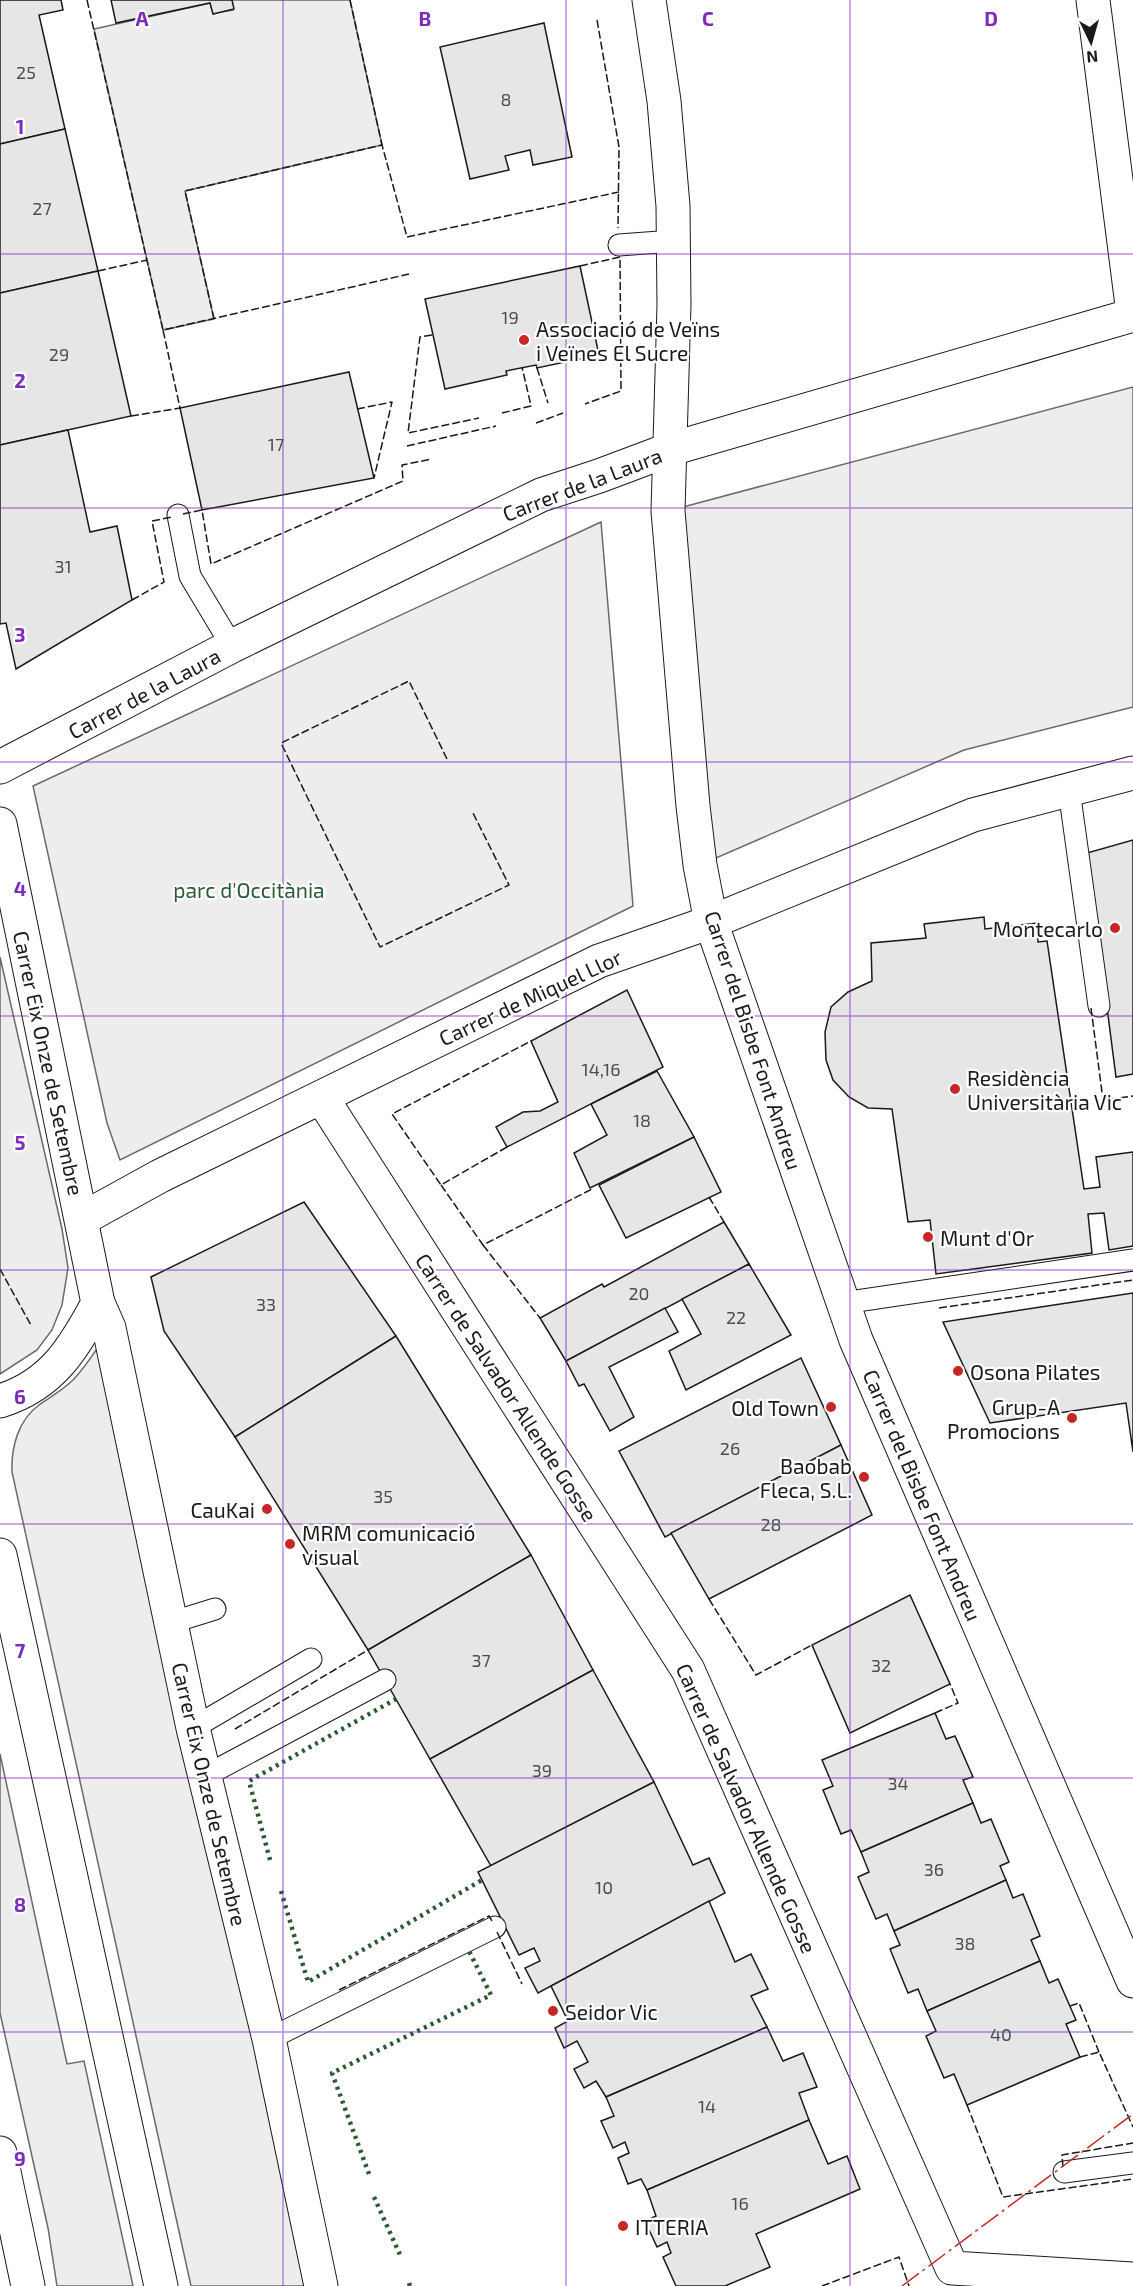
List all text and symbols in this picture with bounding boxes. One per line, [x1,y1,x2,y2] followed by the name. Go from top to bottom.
[135,6,149,30] text: A
[419,6,431,30] text: B
[702,6,714,30] text: C
[984,6,998,30] text: D
[1061,12,1121,72] north arrow
[1086,47,1099,67] text: N
[16,61,36,83] house number: 25
[501,88,511,110] house number: 8
[16,114,24,138] text: 1
[32,197,52,219] house number: 27
[501,306,519,328] house number: 19
[536,316,720,365] place label: Associació de Veïns i Veïnes El Sucre
[517,333,531,347] marker: Associació de Veïns i Veïnes El Sucre
[49,343,69,365] house number: 29
[14,368,26,392] text: 2
[268,433,284,455] house number: 17
[499,442,665,526] street label: Carrer de la Laura
[54,555,72,577] house number: 31
[14,622,26,646] text: 3
[64,642,224,744] street label: Carrer de la Laura
[14,876,27,900] text: 4
[173,877,325,902] park label: parc d'Occitània
[700,907,808,1173] street label: Carrer del Bisbe Font Andreu
[993,916,1103,941] place label: Montecarlo
[1108,921,1122,935] marker: Montecarlo
[9,928,89,1198] street label: Carrer Eix Onze de Setembre
[435,943,626,1050] street label: Carrer de Miquel Llor
[581,1058,621,1080] house number: 14,16
[967,1065,1122,1114] place label: Residència Universitària Vic
[948,1082,962,1096] marker: Residència Universitària Vic
[633,1109,651,1131] house number: 18
[14,1130,26,1154] text: 5
[940,1225,1035,1250] place label: Munt d'Or
[921,1230,935,1244] marker: Munt d'Or
[411,1248,603,1526] street label: Carrer de Salvador Allende Gosse
[629,1282,649,1304] house number: 20
[256,1293,276,1315] house number: 33
[726,1306,746,1328] house number: 22
[970,1359,1100,1384] place label: Osona Pilates
[951,1364,965,1378] marker: Osona Pilates
[859,1366,987,1624] street label: Carrer del Bisbe Font Andreu
[14,1384,26,1408] text: 6
[947,1394,1060,1443] place label: Grup-A Promocions
[731,1395,819,1420] place label: Old Town
[824,1400,838,1414] marker: Old Town
[1065,1411,1079,1425] marker: Grup-A Promocions
[720,1437,740,1459] house number: 26
[760,1453,852,1502] place label: Baobab Fleca, S.L.
[857,1470,871,1484] marker: Baobab Fleca, S.L.
[373,1485,393,1507] house number: 35
[190,1497,255,1522] place label: CauKai
[260,1502,274,1516] marker: CauKai
[760,1513,782,1535] house number: 28
[302,1520,476,1569] place label: MRM comunicació visual
[283,1537,297,1551] marker: MRM comunicació visual
[15,1638,26,1662] text: 7
[471,1649,491,1671] house number: 37
[871,1654,891,1676] house number: 32
[672,1659,822,1957] street label: Carrer de Salvador Allende Gosse
[167,1660,253,1928] street label: Carrer Eix Onze de Setembre
[532,1759,552,1781] house number: 39
[887,1772,909,1794] house number: 34
[924,1858,944,1880] house number: 36
[595,1876,613,1898] house number: 10
[14,1892,26,1916] text: 8
[955,1932,975,1954] house number: 38
[565,1999,658,2024] place label: Seidor Vic
[546,2004,560,2018] marker: Seidor Vic
[990,2023,1012,2045] house number: 40
[698,2095,716,2117] house number: 14
[14,2146,26,2170] text: 9
[731,2192,749,2214] house number: 16
[635,2214,708,2239] place label: ITTERIA
[616,2219,630,2233] marker: ITTERIA

